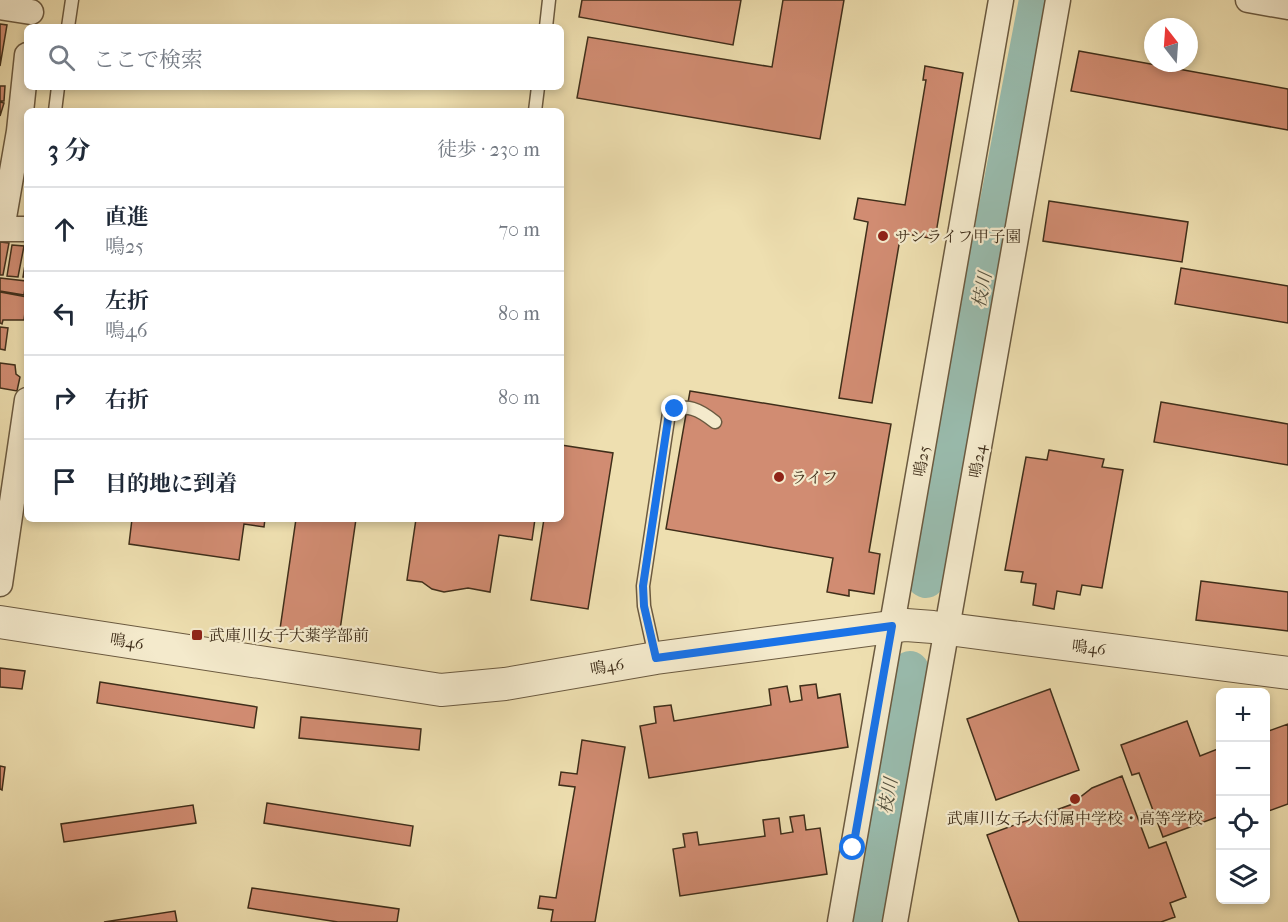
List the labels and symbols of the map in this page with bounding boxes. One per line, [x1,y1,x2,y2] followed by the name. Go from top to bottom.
[1144,18,1198,72] north arrow
[895,227,1021,246] place label: サンライフ甲子園
[876,229,890,243] marker: サンライフ甲子園
[969,268,997,310] water label: 枝川
[661,395,687,421] route end
[965,442,990,479] street label: 鳴24
[909,444,934,478] street label: 鳴25
[791,468,838,487] place label: ライフ
[772,470,786,484] marker: ライフ
[209,626,369,645] place label: 武庫川女子大薬学部前
[190,628,204,642] marker: 武庫川女子大薬学部前
[109,629,146,654] street label: 鳴46
[1071,636,1107,659] street label: 鳴46
[589,654,626,679] street label: 鳴46
[875,775,902,816] water label: 枝川
[1068,792,1082,806] marker: 武庫川女子大付属中学校・高等学校
[947,809,1203,828] place label: 武庫川女子大付属中学校・高等学校
[839,834,865,860] route start

